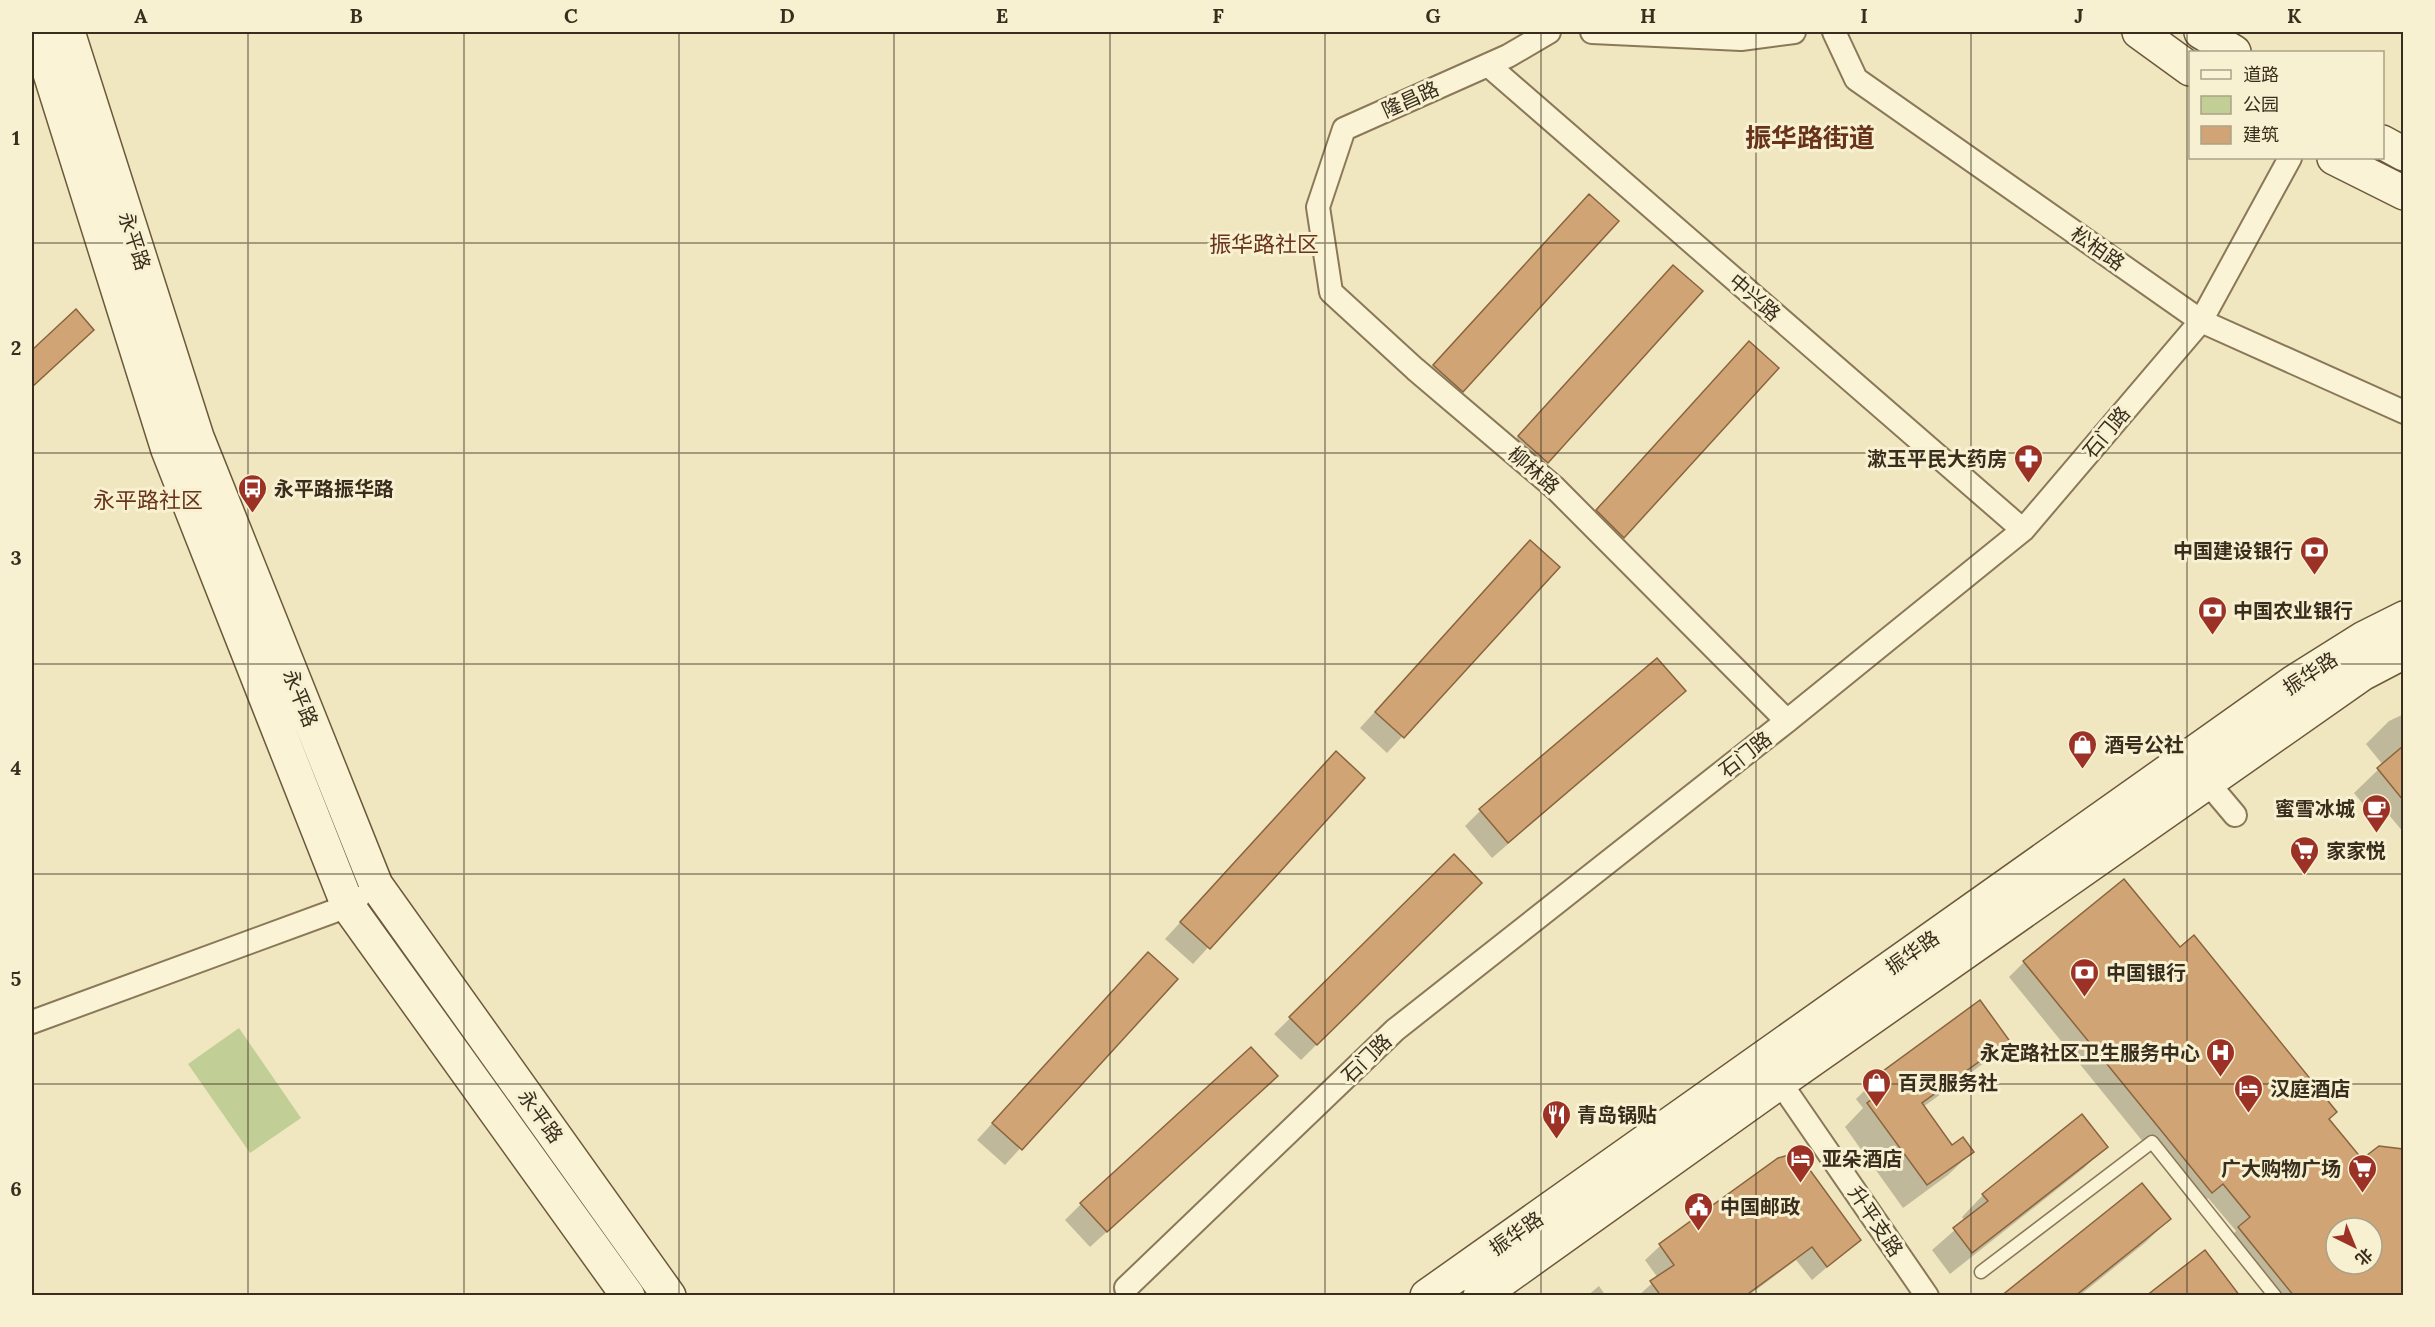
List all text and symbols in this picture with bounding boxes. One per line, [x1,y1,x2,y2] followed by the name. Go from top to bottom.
[134,3,148,28] text: A
[349,3,363,28] text: B
[564,3,578,28] text: C
[779,3,795,28] text: D
[996,3,1008,28] text: E
[1212,3,1224,28] text: F
[1425,3,1441,28] text: G
[1640,3,1656,28] text: H
[1860,3,1868,28] text: I
[2074,3,2084,28] text: J
[2287,3,2302,28] text: K
[2189,51,2384,159] legend
[2243,63,2279,86] text: 道路
[1378,75,1442,123] street label: 隆昌路
[2243,93,2279,116] text: 公园
[1745,121,1875,154] district label: 振华路街道
[2243,123,2279,146] text: 建筑
[12,125,20,150] text: 1
[114,209,156,273] street label: 永平路
[2066,221,2130,275] street label: 松柏路
[1209,230,1319,258] district label: 振华路社区
[1724,268,1786,326] street label: 中兴路
[11,335,21,360] text: 2
[2077,401,2135,463] street label: 石门路
[1503,441,1565,499] street label: 柳林路
[2012,442,2044,484] pharmacy icon: 漱玉平民大药房
[1867,446,2007,471] place label: 漱玉平民大药房
[237,472,269,514] bus stop icon: 永平路振华路
[274,476,394,501] place label: 永平路振华路
[93,486,203,514] district label: 永平路社区
[2298,534,2330,576] bank icon: 中国建设银行
[2173,538,2293,563] place label: 中国建设银行
[10,545,22,570] text: 3
[2196,594,2228,636] bank icon: 中国农业银行
[2233,598,2353,623] place label: 中国农业银行
[2278,646,2342,700] street label: 振华路
[278,666,324,730] street label: 永平路
[1714,726,1776,782] street label: 石门路
[2067,728,2099,770] shop icon: 酒号公社
[2104,732,2184,757] place label: 酒号公社
[11,755,22,780] text: 4
[2360,792,2392,834] cafe icon: 蜜雪冰城
[2275,796,2355,821] place label: 蜜雪冰城
[2289,834,2321,876] supermarket icon: 家家悦
[2326,838,2386,863] place label: 家家悦
[1880,925,1944,979] street label: 振华路
[2069,956,2101,998] bank icon: 中国银行
[2106,960,2186,985] place label: 中国银行
[11,966,22,991] text: 5
[1336,1028,1396,1088] street label: 石门路
[2205,1036,2237,1078] hospital icon: 永定路社区卫生服务中心
[1980,1040,2200,1065] place label: 永定路社区卫生服务中心
[1861,1066,1893,1108] shop icon: 百灵服务社
[1898,1070,1998,1095] place label: 百灵服务社
[2233,1072,2265,1114] hotel icon: 汉庭酒店
[2270,1076,2350,1101] place label: 汉庭酒店
[513,1084,569,1148] street label: 永平路
[1540,1098,1572,1140] restaurant icon: 青岛锅贴
[1577,1102,1657,1127] place label: 青岛锅贴
[1785,1142,1817,1184] hotel icon: 亚朵酒店
[1822,1146,1902,1171] place label: 亚朵酒店
[2346,1152,2378,1194] supermarket icon: 广大购物广场
[2221,1156,2341,1181] place label: 广大购物广场
[10,1176,22,1201] text: 6
[1843,1181,1909,1261] street label: 升平支路
[1683,1190,1715,1232] public building icon: 中国邮政
[1720,1194,1800,1219] place label: 中国邮政
[1484,1206,1548,1260] street label: 振华路
[2324,1216,2384,1276] north arrow
[2352,1244,2377,1270] text: 北

